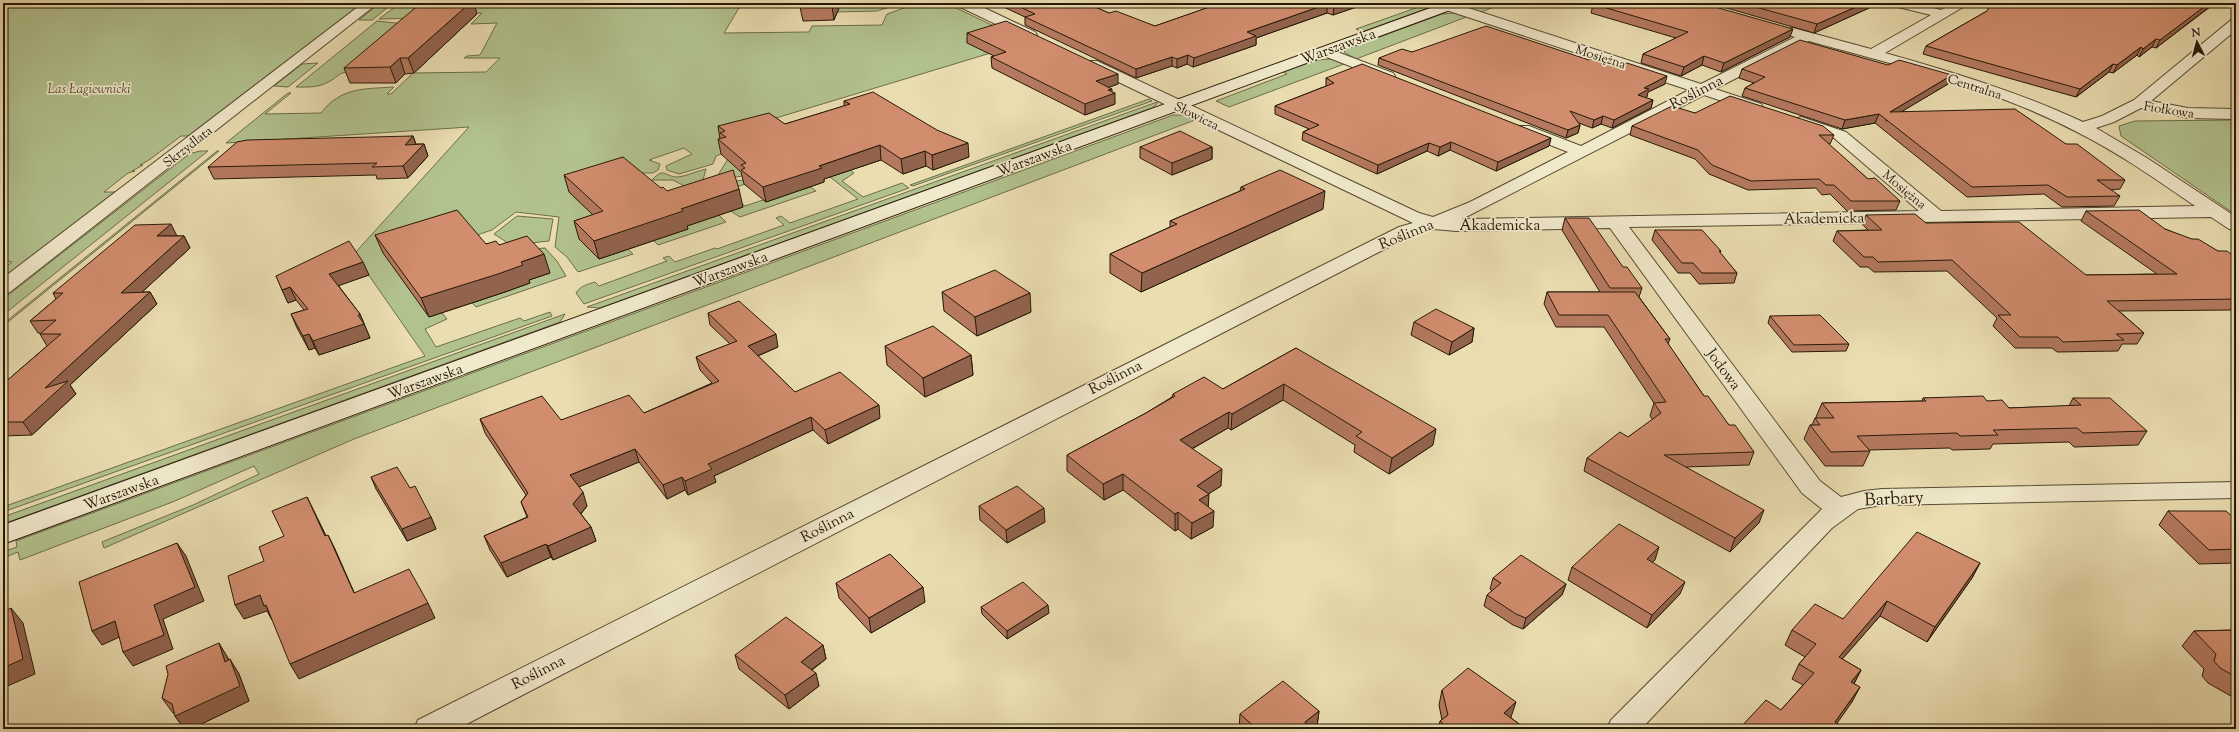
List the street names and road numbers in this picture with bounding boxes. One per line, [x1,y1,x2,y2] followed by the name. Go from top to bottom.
[1298,24,1379,71] street label: Warszawska
[1573,41,1628,75] street label: Mosiężna
[1666,71,1727,116] street label: Roślinna
[1945,71,2004,105] street label: Centralna
[1171,98,1222,135] street label: Słowicza
[2142,98,2195,124] street label: Fiołkowa
[160,123,217,173] street label: Skrzydlata
[994,136,1075,183] street label: Warszawska
[1878,167,1930,214] street label: Mosiężna
[1783,208,1865,231] street label: Akademicka
[1376,215,1437,256] street label: Roślinna
[1460,216,1540,237] street label: Akademicka
[690,247,771,294] street label: Warszawska
[1700,344,1745,395] street label: Jodowa
[1085,356,1146,401] street label: Roślinna
[385,359,466,406] street label: Warszawska
[81,470,162,517] street label: Warszawska
[1864,485,1925,515] street label: Barbary
[797,504,858,549] street label: Roślinna
[508,651,569,696] street label: Roślinna

